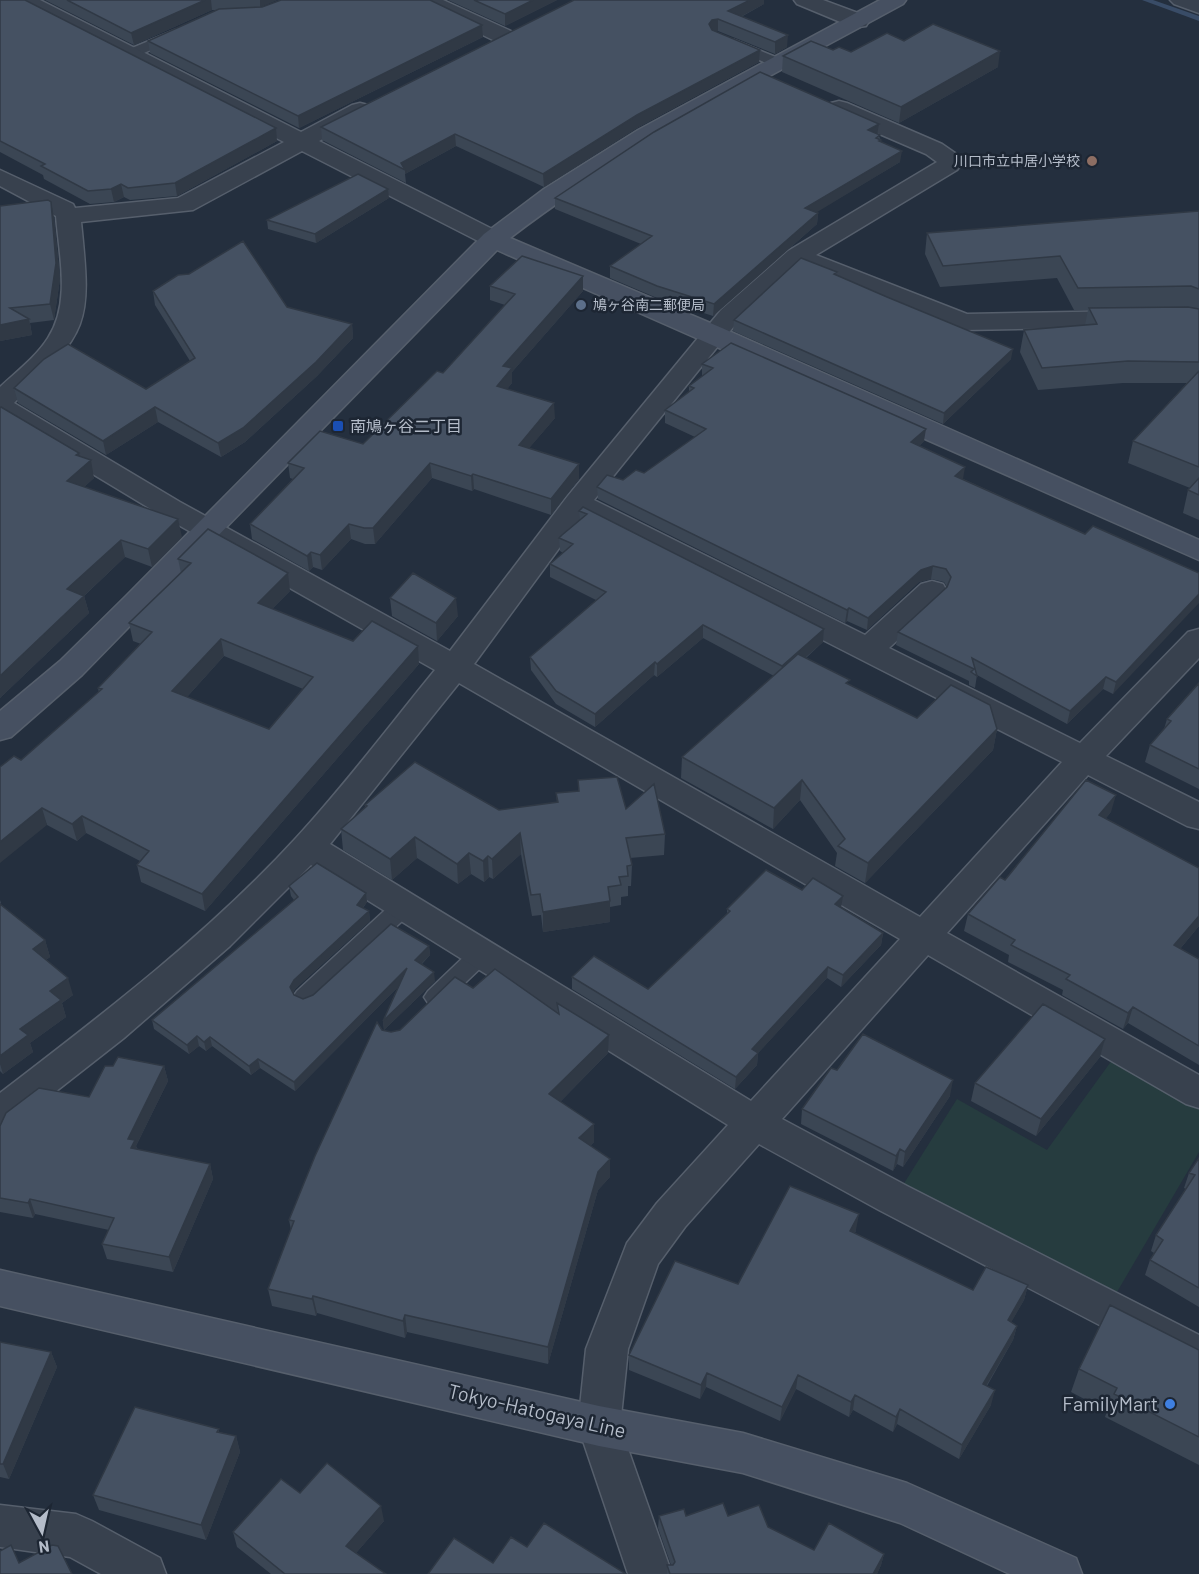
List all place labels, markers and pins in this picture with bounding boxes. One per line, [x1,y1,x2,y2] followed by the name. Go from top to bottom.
[954,152,1080,169] place label: 川口市立中居小学校
[1085,154,1099,168] marker: 川口市立中居小学校
[593,296,705,313] place label: 鳩ヶ谷南二郵便局
[574,298,588,312] marker: 鳩ヶ谷南二郵便局
[350,416,462,435] place label: 南鳩ヶ谷二丁目
[331,419,345,433] marker: 南鳩ヶ谷二丁目
[1062,1391,1158,1415] place label: FamilyMart
[1163,1397,1177,1411] marker: FamilyMart

